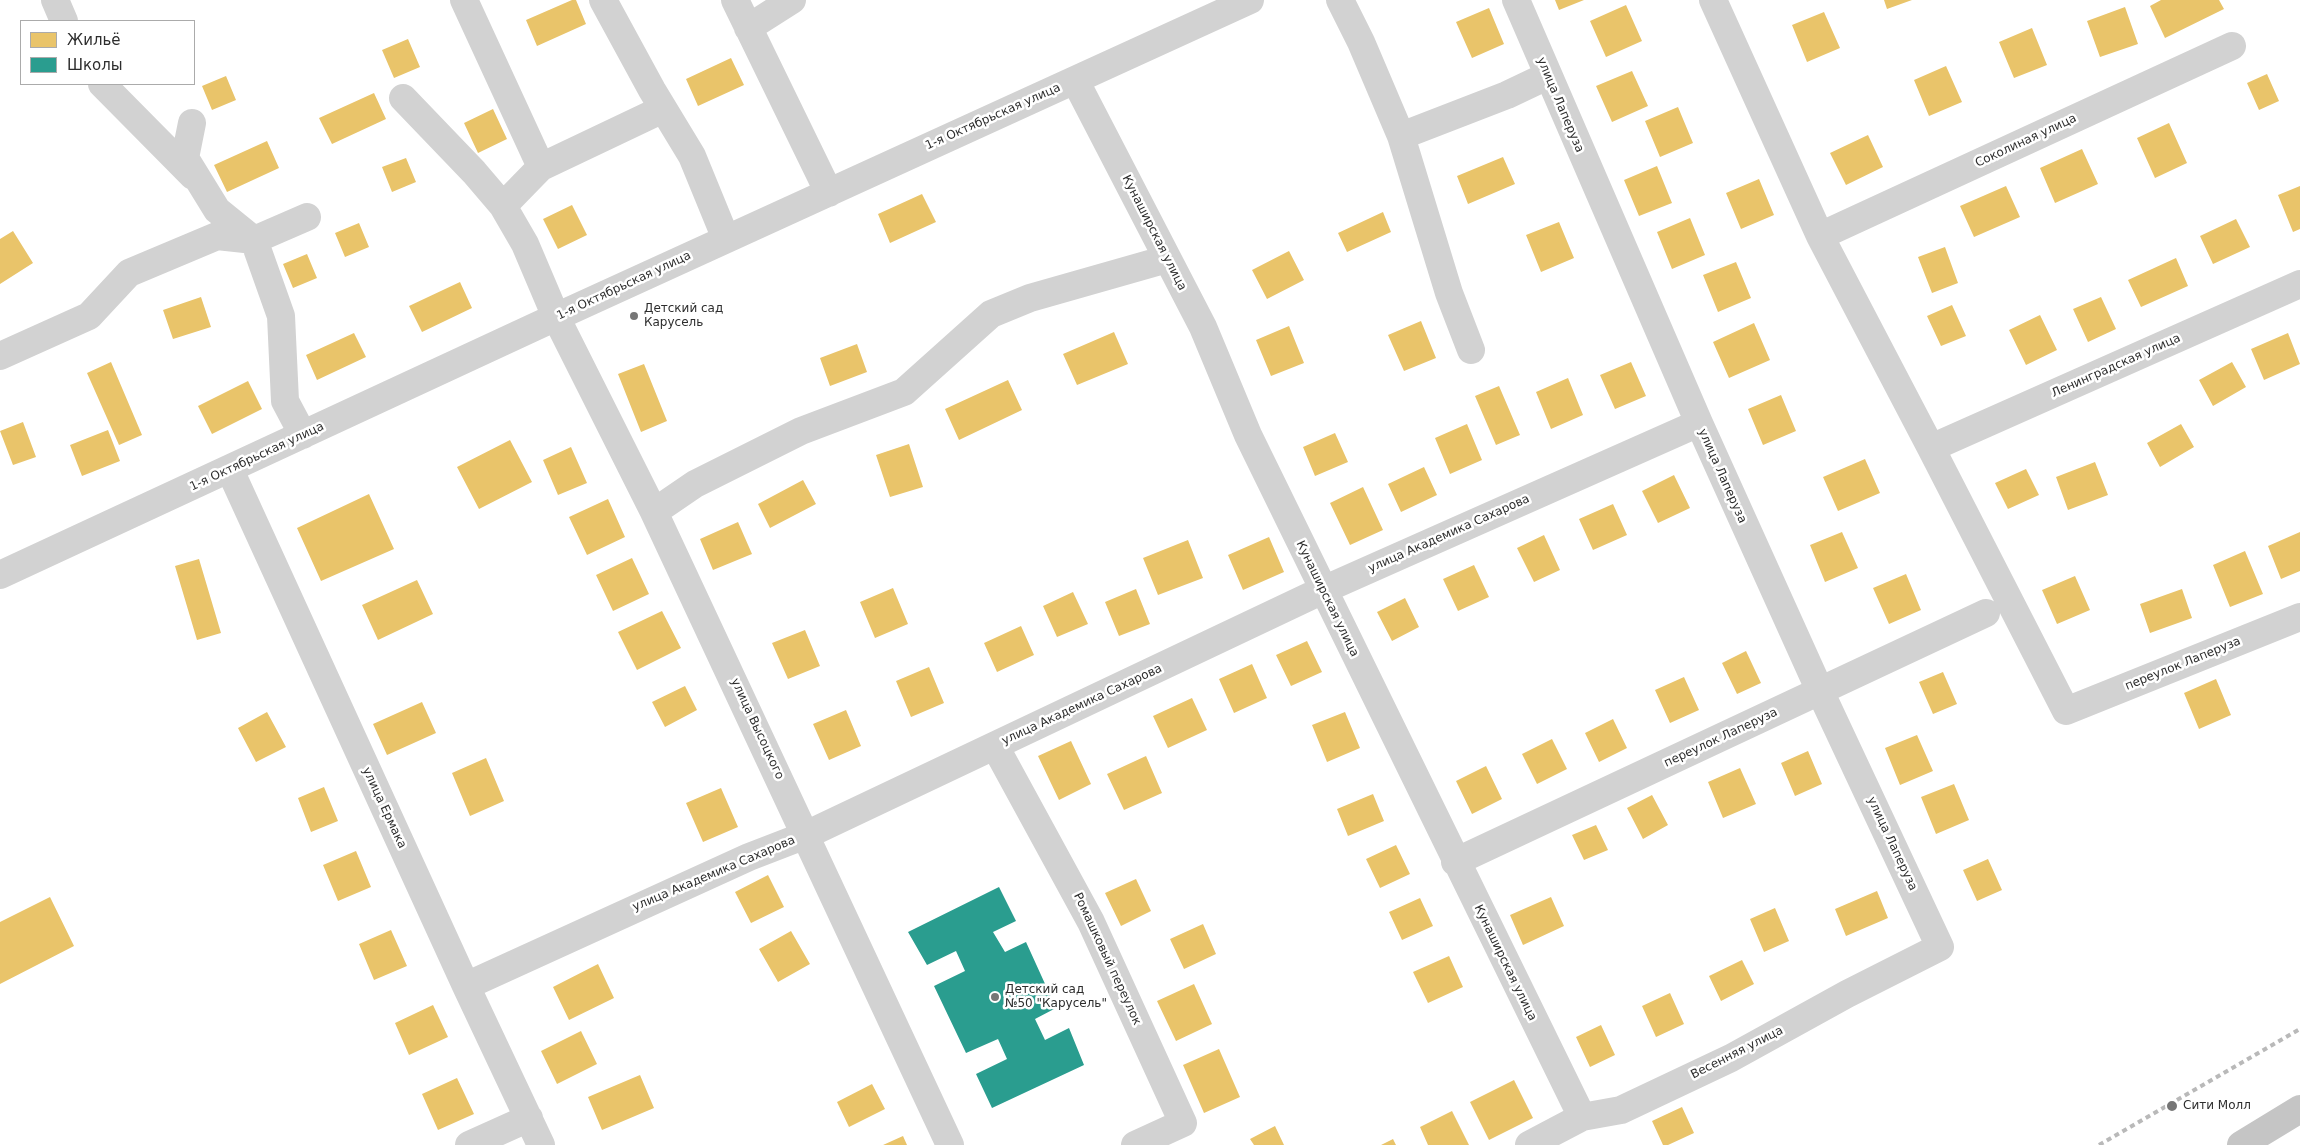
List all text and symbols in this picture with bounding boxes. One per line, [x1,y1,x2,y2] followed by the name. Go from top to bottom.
[20,20,195,85] legend
[67,31,121,49] text: Жильё
[1533,55,1587,155] street label: улица Лаперуза
[67,56,123,74] text: Школы
[923,81,1063,153] street label: 1-я Октябрьская улица
[1973,111,2079,171] street label: Соколиная улица
[1119,173,1189,293] street label: Кунаширская улица
[555,249,693,323] street label: 1-я Октябрьская улица
[644,302,723,330] place label: Детский сад Карусель
[628,310,640,322] marker: Детский сад Карусель
[2049,331,2183,401] street label: Ленинградская улица
[188,420,326,494] street label: 1-я Октябрьская улица
[1695,426,1749,526] street label: улица Лаперуза
[1366,492,1532,576] street label: улица Академика Сахарова
[1293,539,1361,659] street label: Кунаширская улица
[2123,634,2243,694] street label: переулок Лаперуза
[1000,661,1164,749] street label: улица Академика Сахарова
[727,676,787,782] street label: улица Высоцкого
[1662,705,1780,771] street label: переулок Лаперуза
[359,765,409,851] street label: улица Ермака
[1864,795,1920,893] street label: улица Лаперуза
[631,833,797,915] street label: улица Академика Сахарова
[1070,891,1144,1027] street label: Ромашковый переулок
[1471,903,1539,1023] street label: Кунаширская улица
[1005,983,1107,1011] place label: Детский сад №50 "Карусель"
[989,991,1001,1003] marker: Детский сад №50 "Карусель"
[1688,1024,1786,1082] street label: Весенняя улица
[2165,1099,2179,1113] marker: Сити Молл
[2183,1099,2251,1113] place label: Сити Молл

